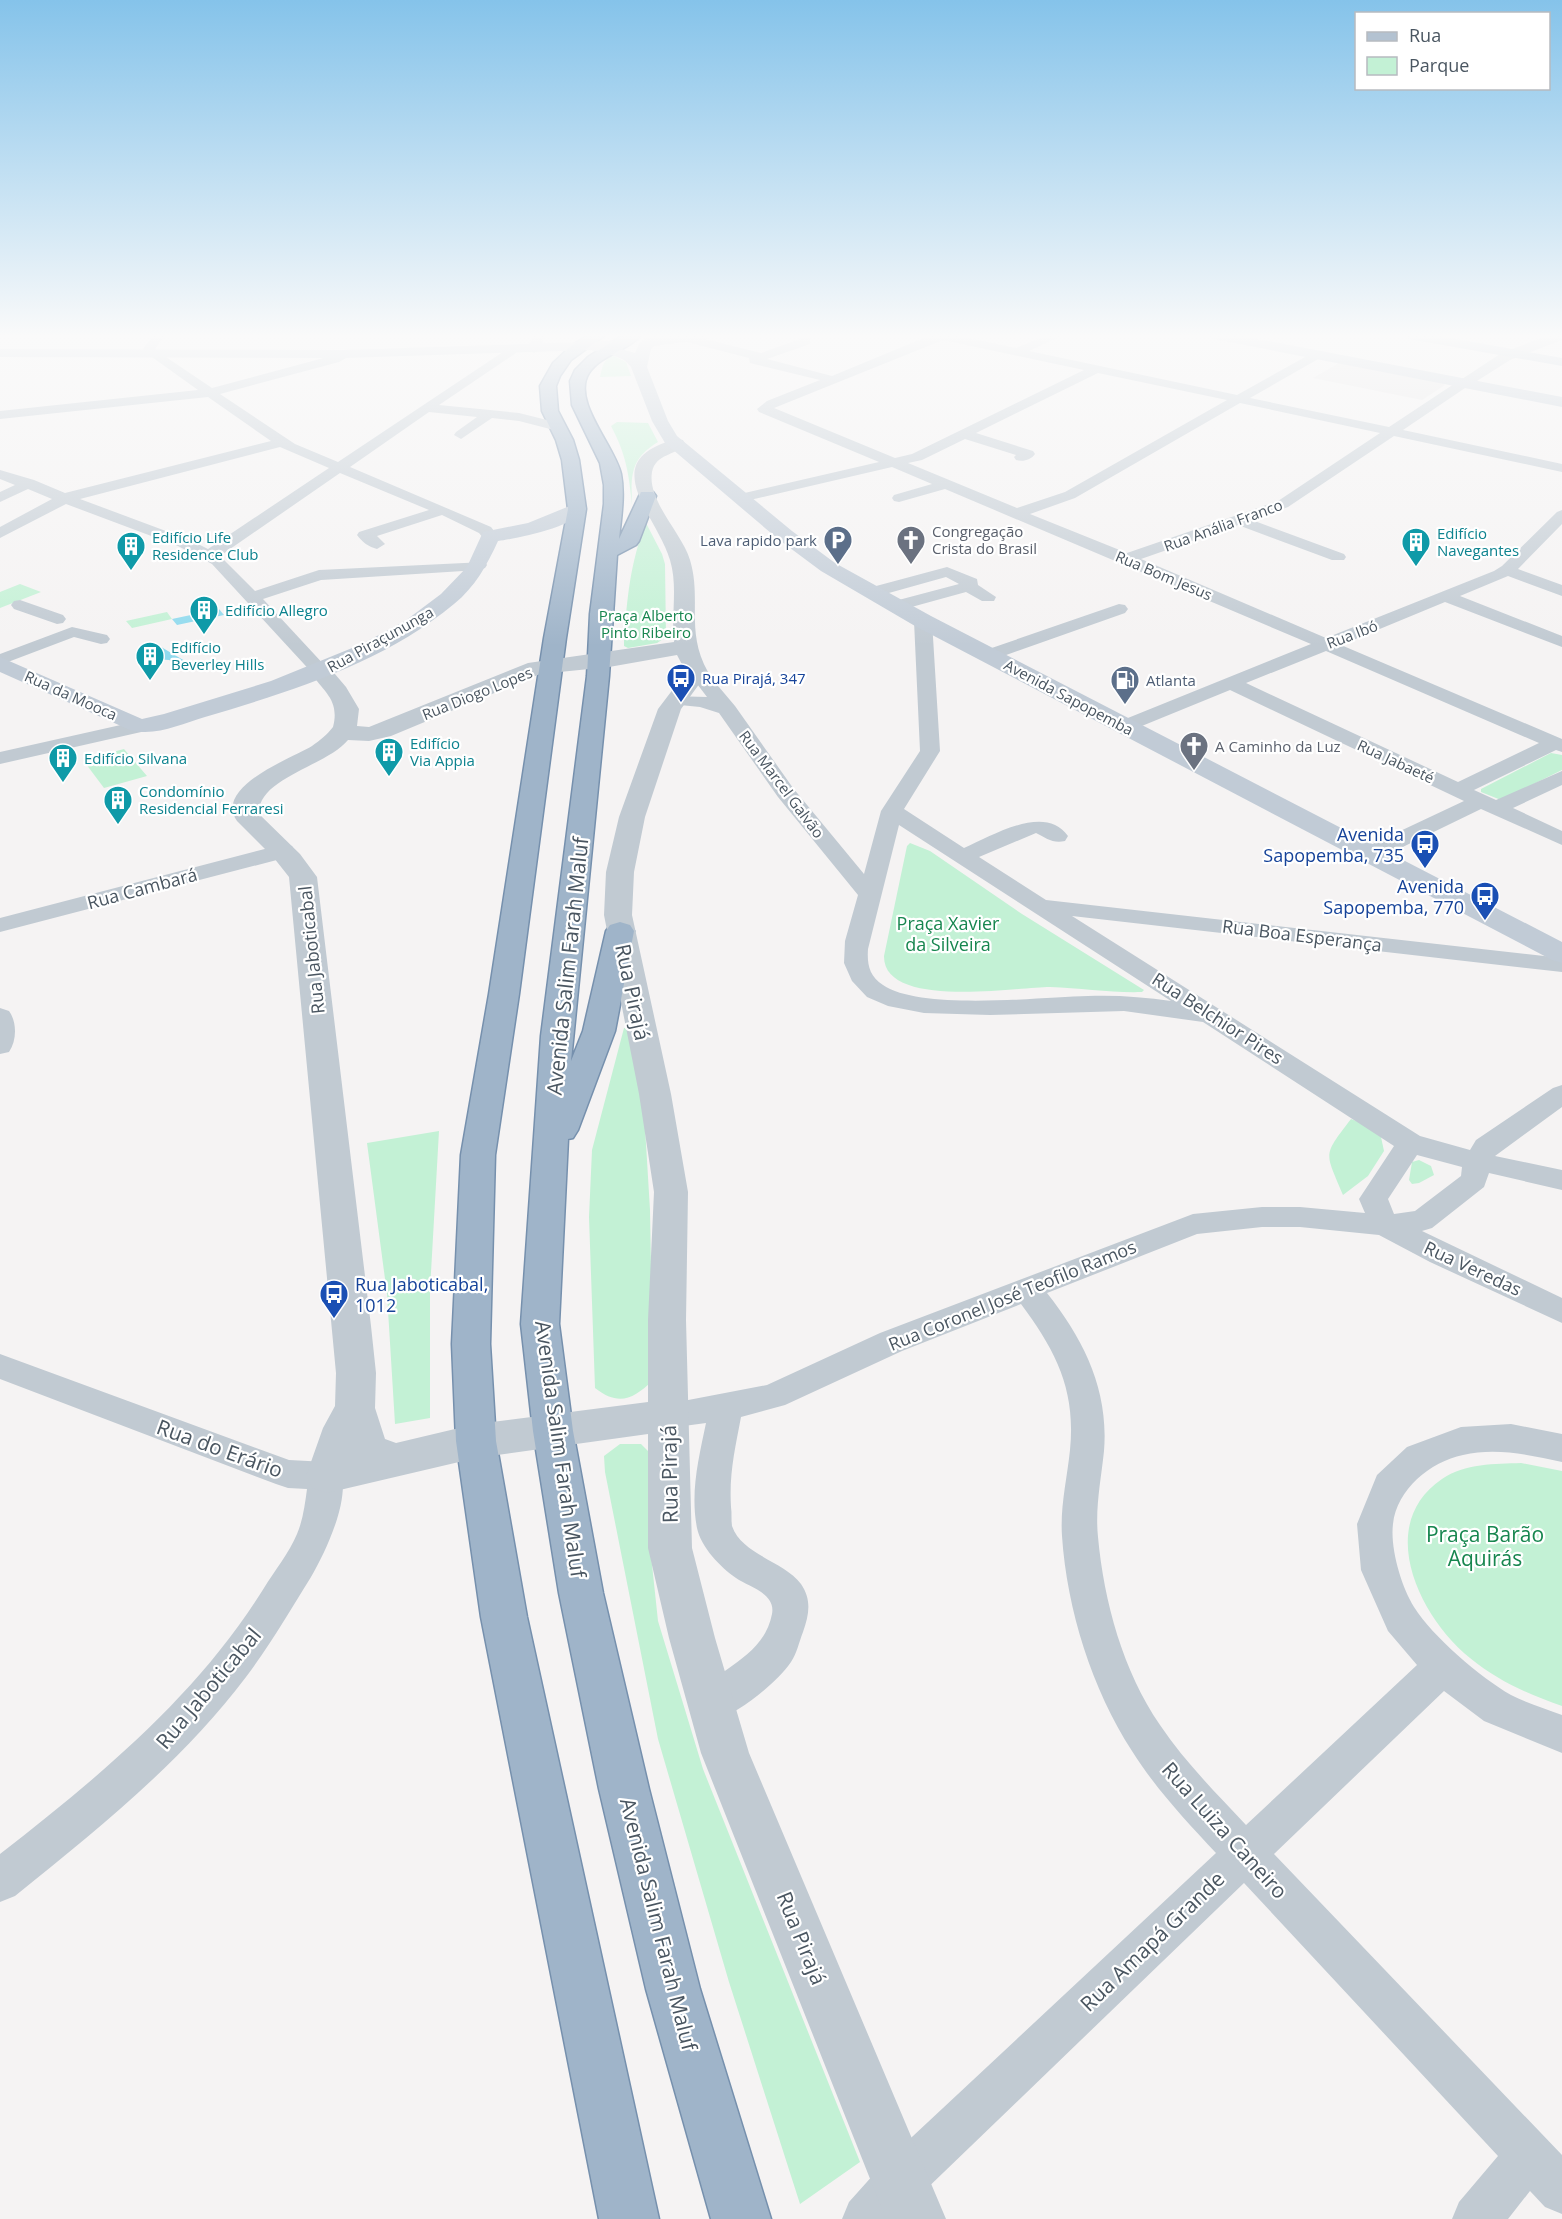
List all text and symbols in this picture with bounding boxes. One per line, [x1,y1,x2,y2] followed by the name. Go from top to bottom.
[1355,12,1550,90] legend
[1409,23,1441,47] text: Rua
[1409,53,1469,77] text: Parque
[1161,494,1285,556] street label: Rua Anália Franco
[932,521,1037,558] place label: Congregação Crista do Brasil
[1437,523,1519,560] place label: Edifício Navegantes
[822,524,854,566] parking icon: Lava rapido park
[895,524,927,566] church icon: Congregação Crista do Brasil
[1400,526,1432,568] building icon: Edifício Navegantes
[152,527,259,564] place label: Edifício Life Residence Club
[115,530,147,572] building icon: Edifício Life Residence Club
[700,530,817,550] place label: Lava rapido park
[1113,546,1215,604] street label: Rua Bom Jesus
[188,594,220,636] building icon: Edifício Allegro
[225,600,328,620] place label: Edifício Allegro
[323,602,437,676] street label: Rua Piraçununga
[599,605,693,642] park label: Praça Alberto Pinto Ribeiro
[1324,615,1380,653] street label: Rua Ibó
[171,637,264,674] place label: Edifício Beverley Hills
[134,640,166,682] building icon: Edifício Beverley Hills
[1001,654,1137,740] street label: Avenida Sapopemba
[419,662,535,724] street label: Rua Diogo Lopes
[665,662,697,704] bus stop icon: Rua Pirajá, 347
[1109,664,1141,706] fuel station icon: Atlanta
[22,666,120,724] street label: Rua da Mooca
[702,668,806,688] place label: Rua Pirajá, 347
[1146,670,1196,690] place label: Atlanta
[735,726,829,842] street label: Rua Marcel Galvão
[1178,730,1210,772] church icon: A Caminho da Luz
[410,733,475,770] place label: Edifício Via Appia
[1354,734,1438,788] street label: Rua Jabaeté
[373,736,405,778] building icon: Edifício Via Appia
[1215,736,1341,756] place label: A Caminho da Luz
[47,742,79,784] building icon: Edifício Silvana
[84,748,187,768] place label: Edifício Silvana
[139,781,284,818] place label: Condomínio Residencial Ferraresi
[102,784,134,826] building icon: Condomínio Residencial Ferraresi
[1263,822,1404,867] place label: Avenida Sapopemba, 735
[1409,828,1441,870] bus stop icon: Avenida Sapopemba, 735
[540,834,595,1096] street label: Avenida Salim Farah Maluf
[84,862,200,914] street label: Rua Cambará
[1323,874,1464,919] place label: Avenida Sapopemba, 770
[1469,880,1501,922] bus stop icon: Avenida Sapopemba, 770
[292,885,330,1015] street label: Rua Jaboticabal
[897,911,1000,956] park label: Praça Xavier da Silveira
[1221,913,1383,957] street label: Rua Boa Esperança
[609,941,657,1043] street label: Rua Pirajá
[1148,967,1288,1069] street label: Rua Belchior Pires
[885,1234,1139,1356] street label: Rua Coronel José Teofilo Ramos
[1420,1235,1526,1301] street label: Rua Veredas
[355,1272,488,1317] place label: Rua Jaboticabal, 1012
[318,1278,350,1320] bus stop icon: Rua Jaboticabal, 1012
[529,1319,593,1581] street label: Avenida Salim Farah Maluf
[153,1412,287,1484] street label: Rua do Erário
[654,1425,684,1523] street label: Rua Pirajá
[1426,1520,1544,1572] park label: Praça Barão Aquirás
[149,1622,267,1754] street label: Rua Jaboticabal
[1156,1756,1294,1904] street label: Rua Luiza Caneiro
[614,1795,704,2055] street label: Avenida Salim Farah Maluf
[1074,1865,1230,2017] street label: Rua Amapá Grande
[771,1887,833,1989] street label: Rua Pirajá

